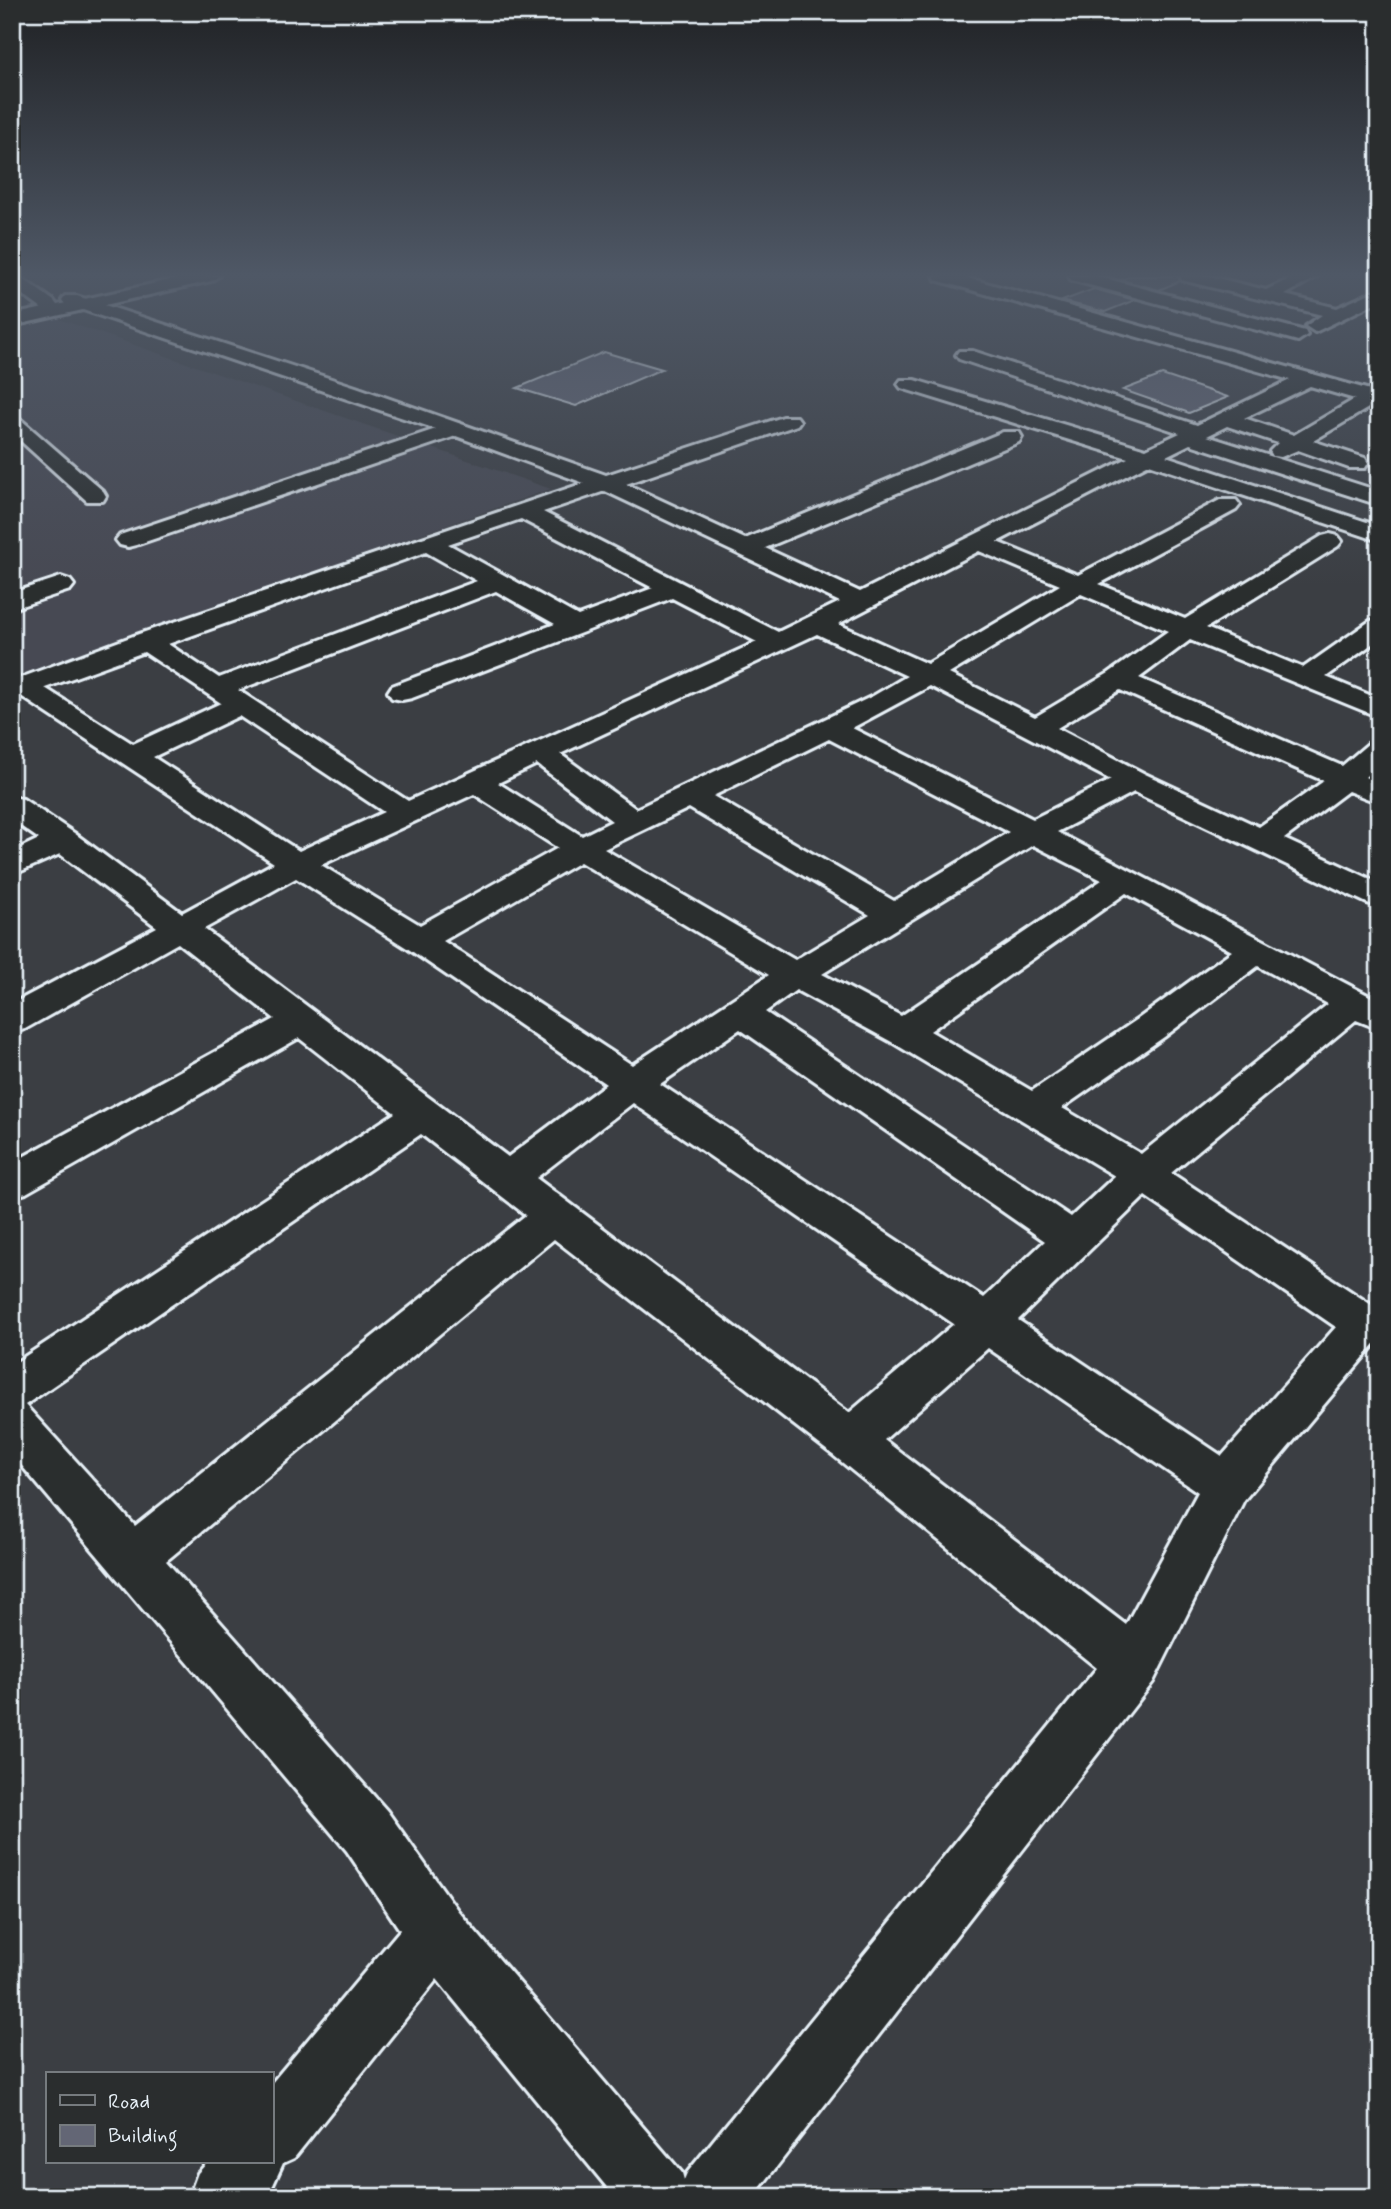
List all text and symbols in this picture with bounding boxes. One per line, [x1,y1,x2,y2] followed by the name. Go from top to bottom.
[46,2072,273,2164] legend
[108,2088,150,2116] text: Road
[108,2122,178,2152] text: Building

